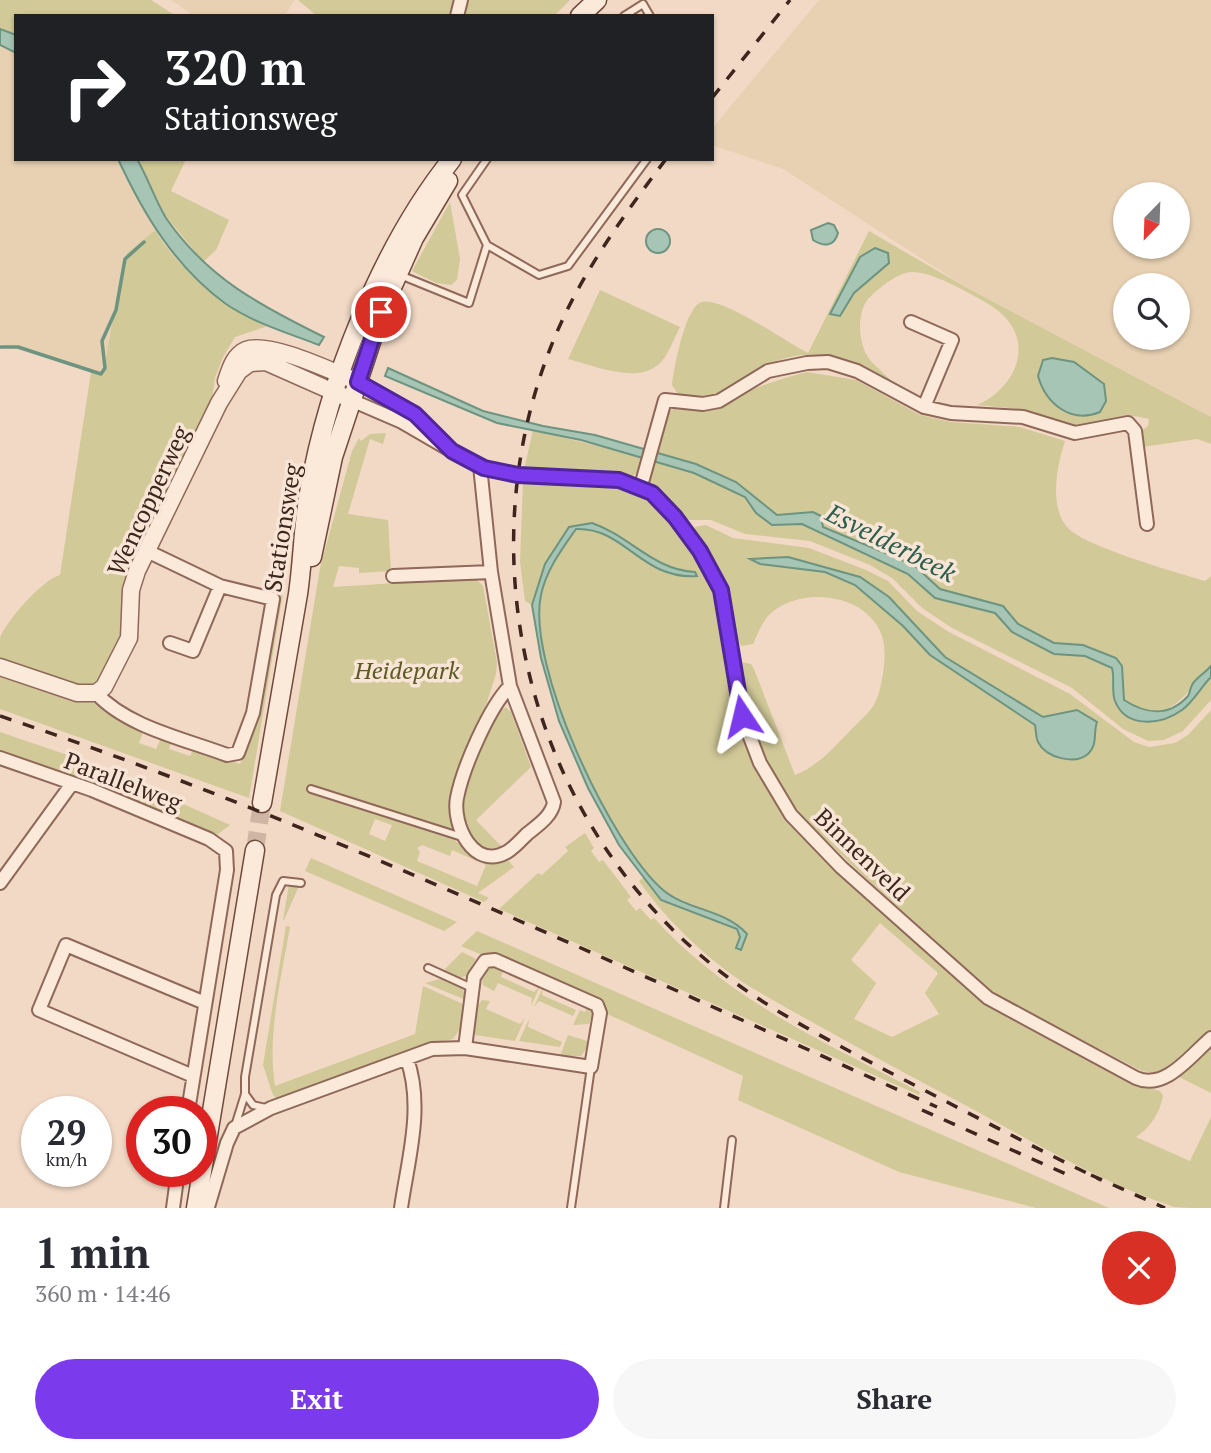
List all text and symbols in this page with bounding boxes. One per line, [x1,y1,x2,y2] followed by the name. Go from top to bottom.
[164,34,306,99] text: 320 m
[49,42,140,133] icon: right
[164,97,337,139] text: Stationsweg
[1113,182,1190,259] north arrow
[1113,182,1190,350] map controls
[1113,273,1190,350] button: search
[351,282,411,342] pin
[362,293,400,331] icon: arrive
[99,420,197,581] street label: Wencopperweg
[256,461,308,594] street label: Stationsweg
[820,494,963,590] water label: Esvelderbeek
[353,654,460,686] park label: Heidepark
[705,679,779,753] position arrow
[60,744,187,818] street label: Parallelweg
[808,801,917,908] street label: Binnenveld
[126,1096,217,1187] speed limit sign: 30
[47,1109,86,1155] text: 29
[46,1147,87,1171] text: km/h
[35,1224,150,1280] text: 1 min
[1102,1231,1176,1305] button: close
[35,1278,170,1309] text: 360 m · 14:46
[35,1359,599,1439] button: Exit
[613,1359,1176,1439] button: Share

